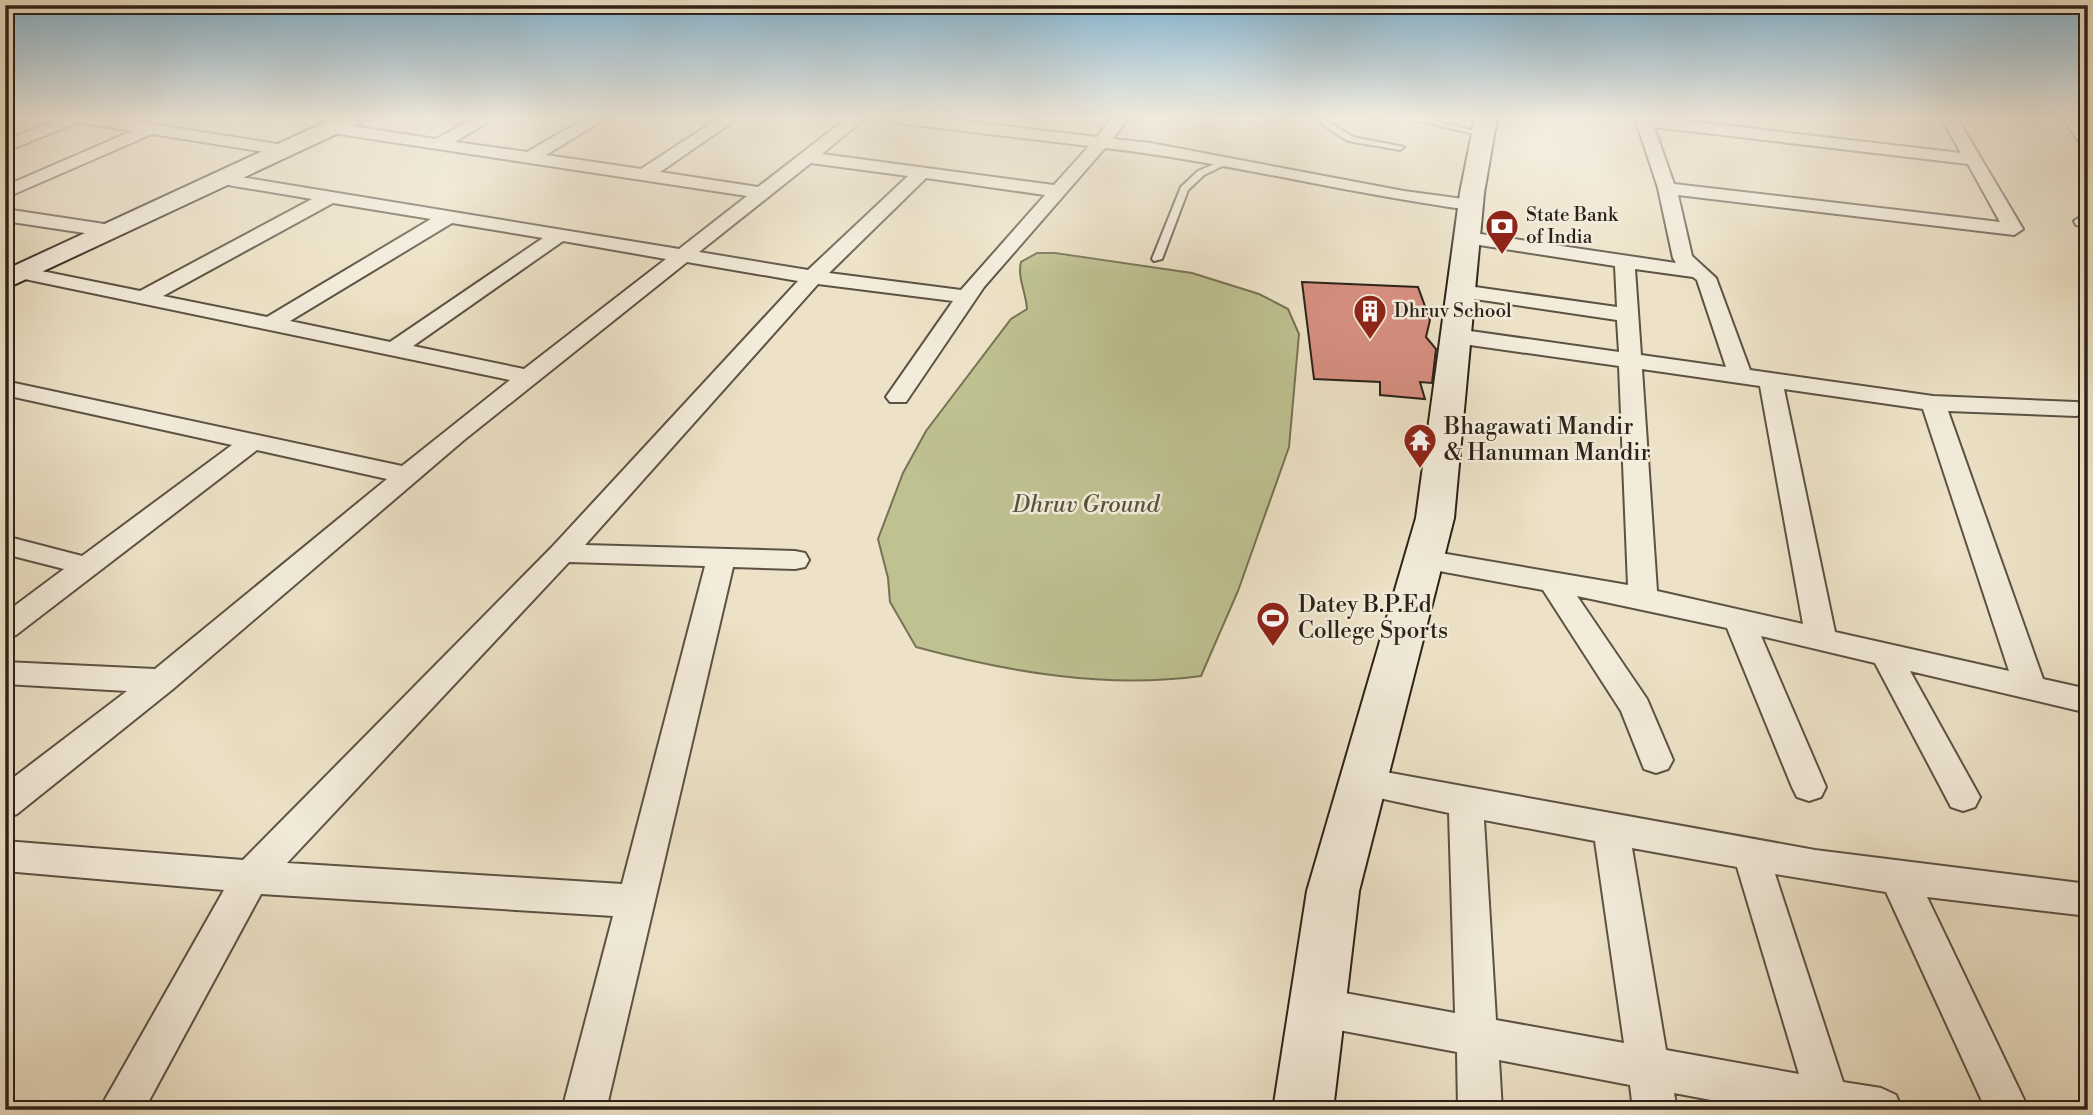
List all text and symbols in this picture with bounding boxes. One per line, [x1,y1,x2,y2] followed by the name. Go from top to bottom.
[1526,203,1619,249] place label: State Bank of India
[1483,207,1521,256] bank icon: State Bank of India
[1351,292,1389,341] building icon: Dhruv School
[1394,299,1512,323] place label: Dhruv School
[1443,413,1651,467] place label: Bhagawati Mandir & Hanuman Mandir
[1401,421,1439,470] temple icon: Bhagawati Mandir & Hanuman Mandir
[1012,491,1161,519] park label: Dhruv Ground
[1298,591,1448,645] place label: Datey B.P.Ed College Sports
[1254,599,1292,648] sports icon: Datey B.P.Ed College Sports

